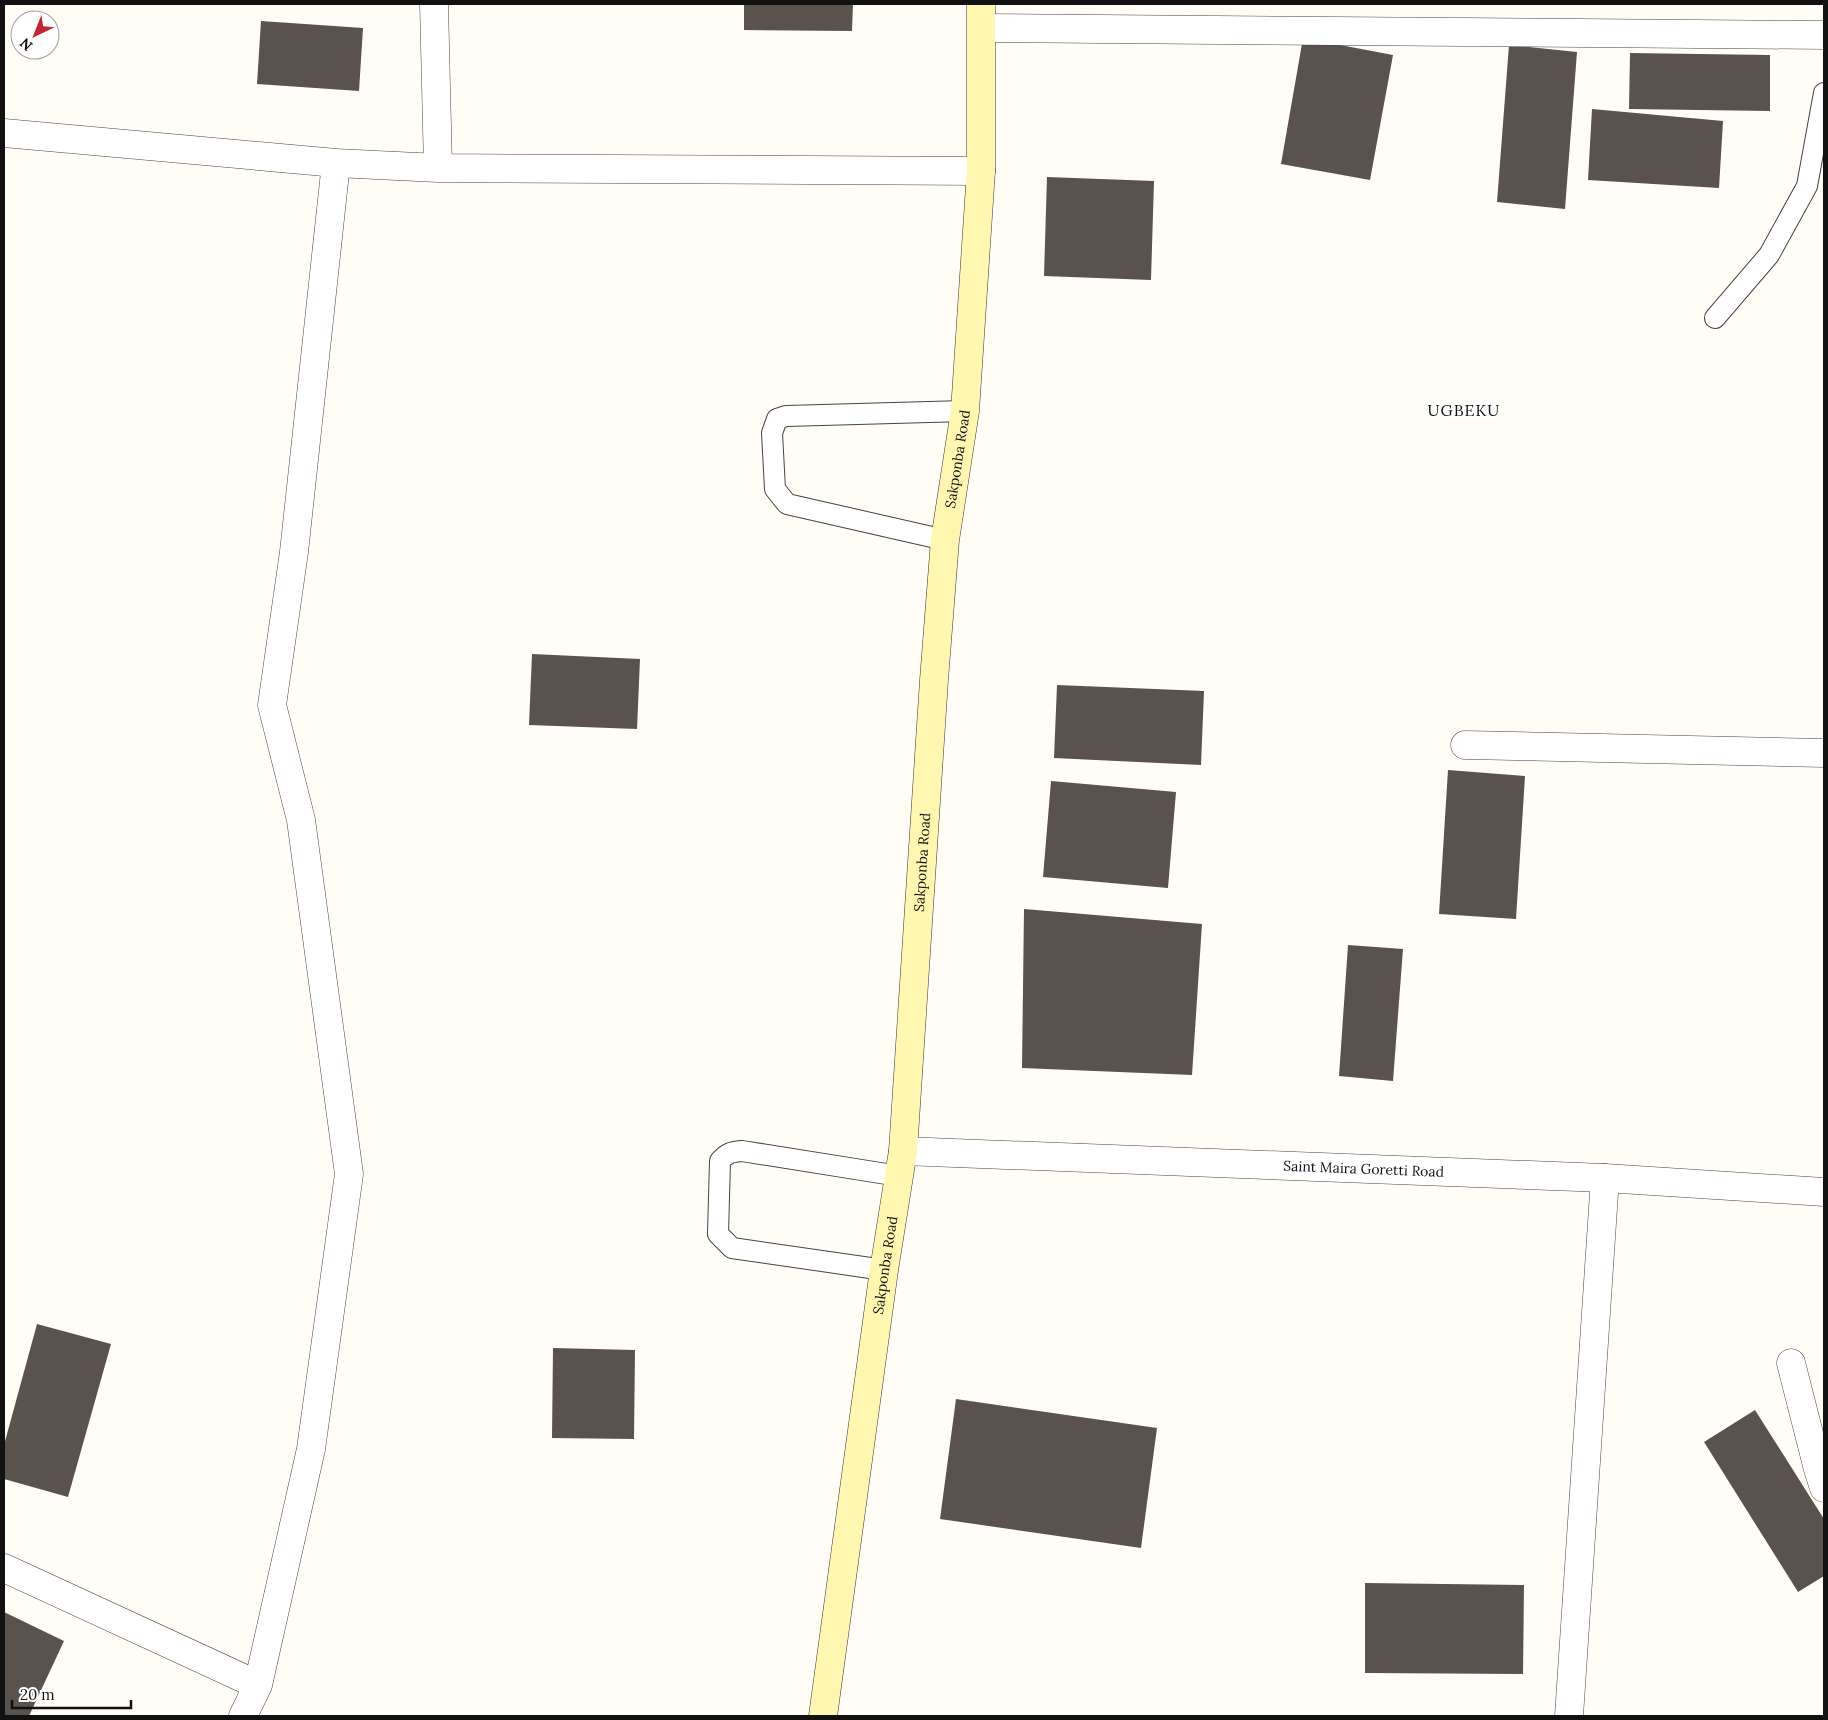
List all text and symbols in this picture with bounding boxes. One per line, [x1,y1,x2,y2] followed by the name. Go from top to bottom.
[10,10,60,60] north arrow
[16,34,36,55] text: N
[1428,400,1500,420] district label: UGBEKU
[941,409,974,510] street label: Sakponba Road
[910,812,934,912] street label: Sakponba Road
[1283,1157,1444,1181] street label: Saint Maira Goretti Road
[869,1215,901,1316] street label: Sakponba Road
[12,1678,131,1710] scale bar
[20,1685,55,1704] text: 20 m

